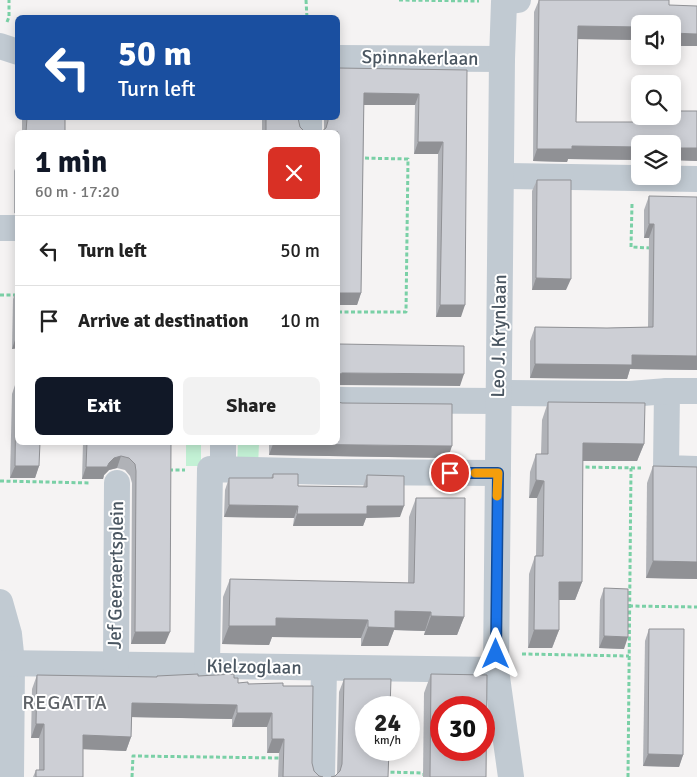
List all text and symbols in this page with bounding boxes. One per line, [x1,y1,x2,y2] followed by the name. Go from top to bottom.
[631,15,681,185] map controls
[631,15,681,65] button: sound
[118,32,192,75] text: 50 m
[35,35,100,100] icon: left
[361,45,479,71] street label: Spinnakerlaan
[118,75,196,102] text: Turn left
[631,75,681,125] button: search
[631,135,681,185] button: layers
[35,144,107,181] text: 1 min
[268,147,320,199] button: close
[35,182,119,202] text: 60 m · 17:20
[35,237,63,265] icon: left
[78,239,147,263] text: Turn left
[280,239,320,263] text: 50 m
[486,274,512,398] street label: Leo J. Krynlaan
[35,307,63,335] icon: arrive
[78,309,249,333] text: Arrive at destination
[280,309,320,333] text: 10 m
[35,377,173,435] button: Exit
[183,377,320,435] button: Share
[429,452,471,494] pin
[436,459,464,487] icon: arrive
[103,501,129,649] street label: Jef Geeraertsplein
[469,627,521,679] position arrow
[206,654,302,680] street label: Kielzoglaan
[22,690,108,715] district label: REGATTA
[430,696,495,761] speed limit sign: 30
[374,707,401,738] text: 24
[374,733,401,748] text: km/h

